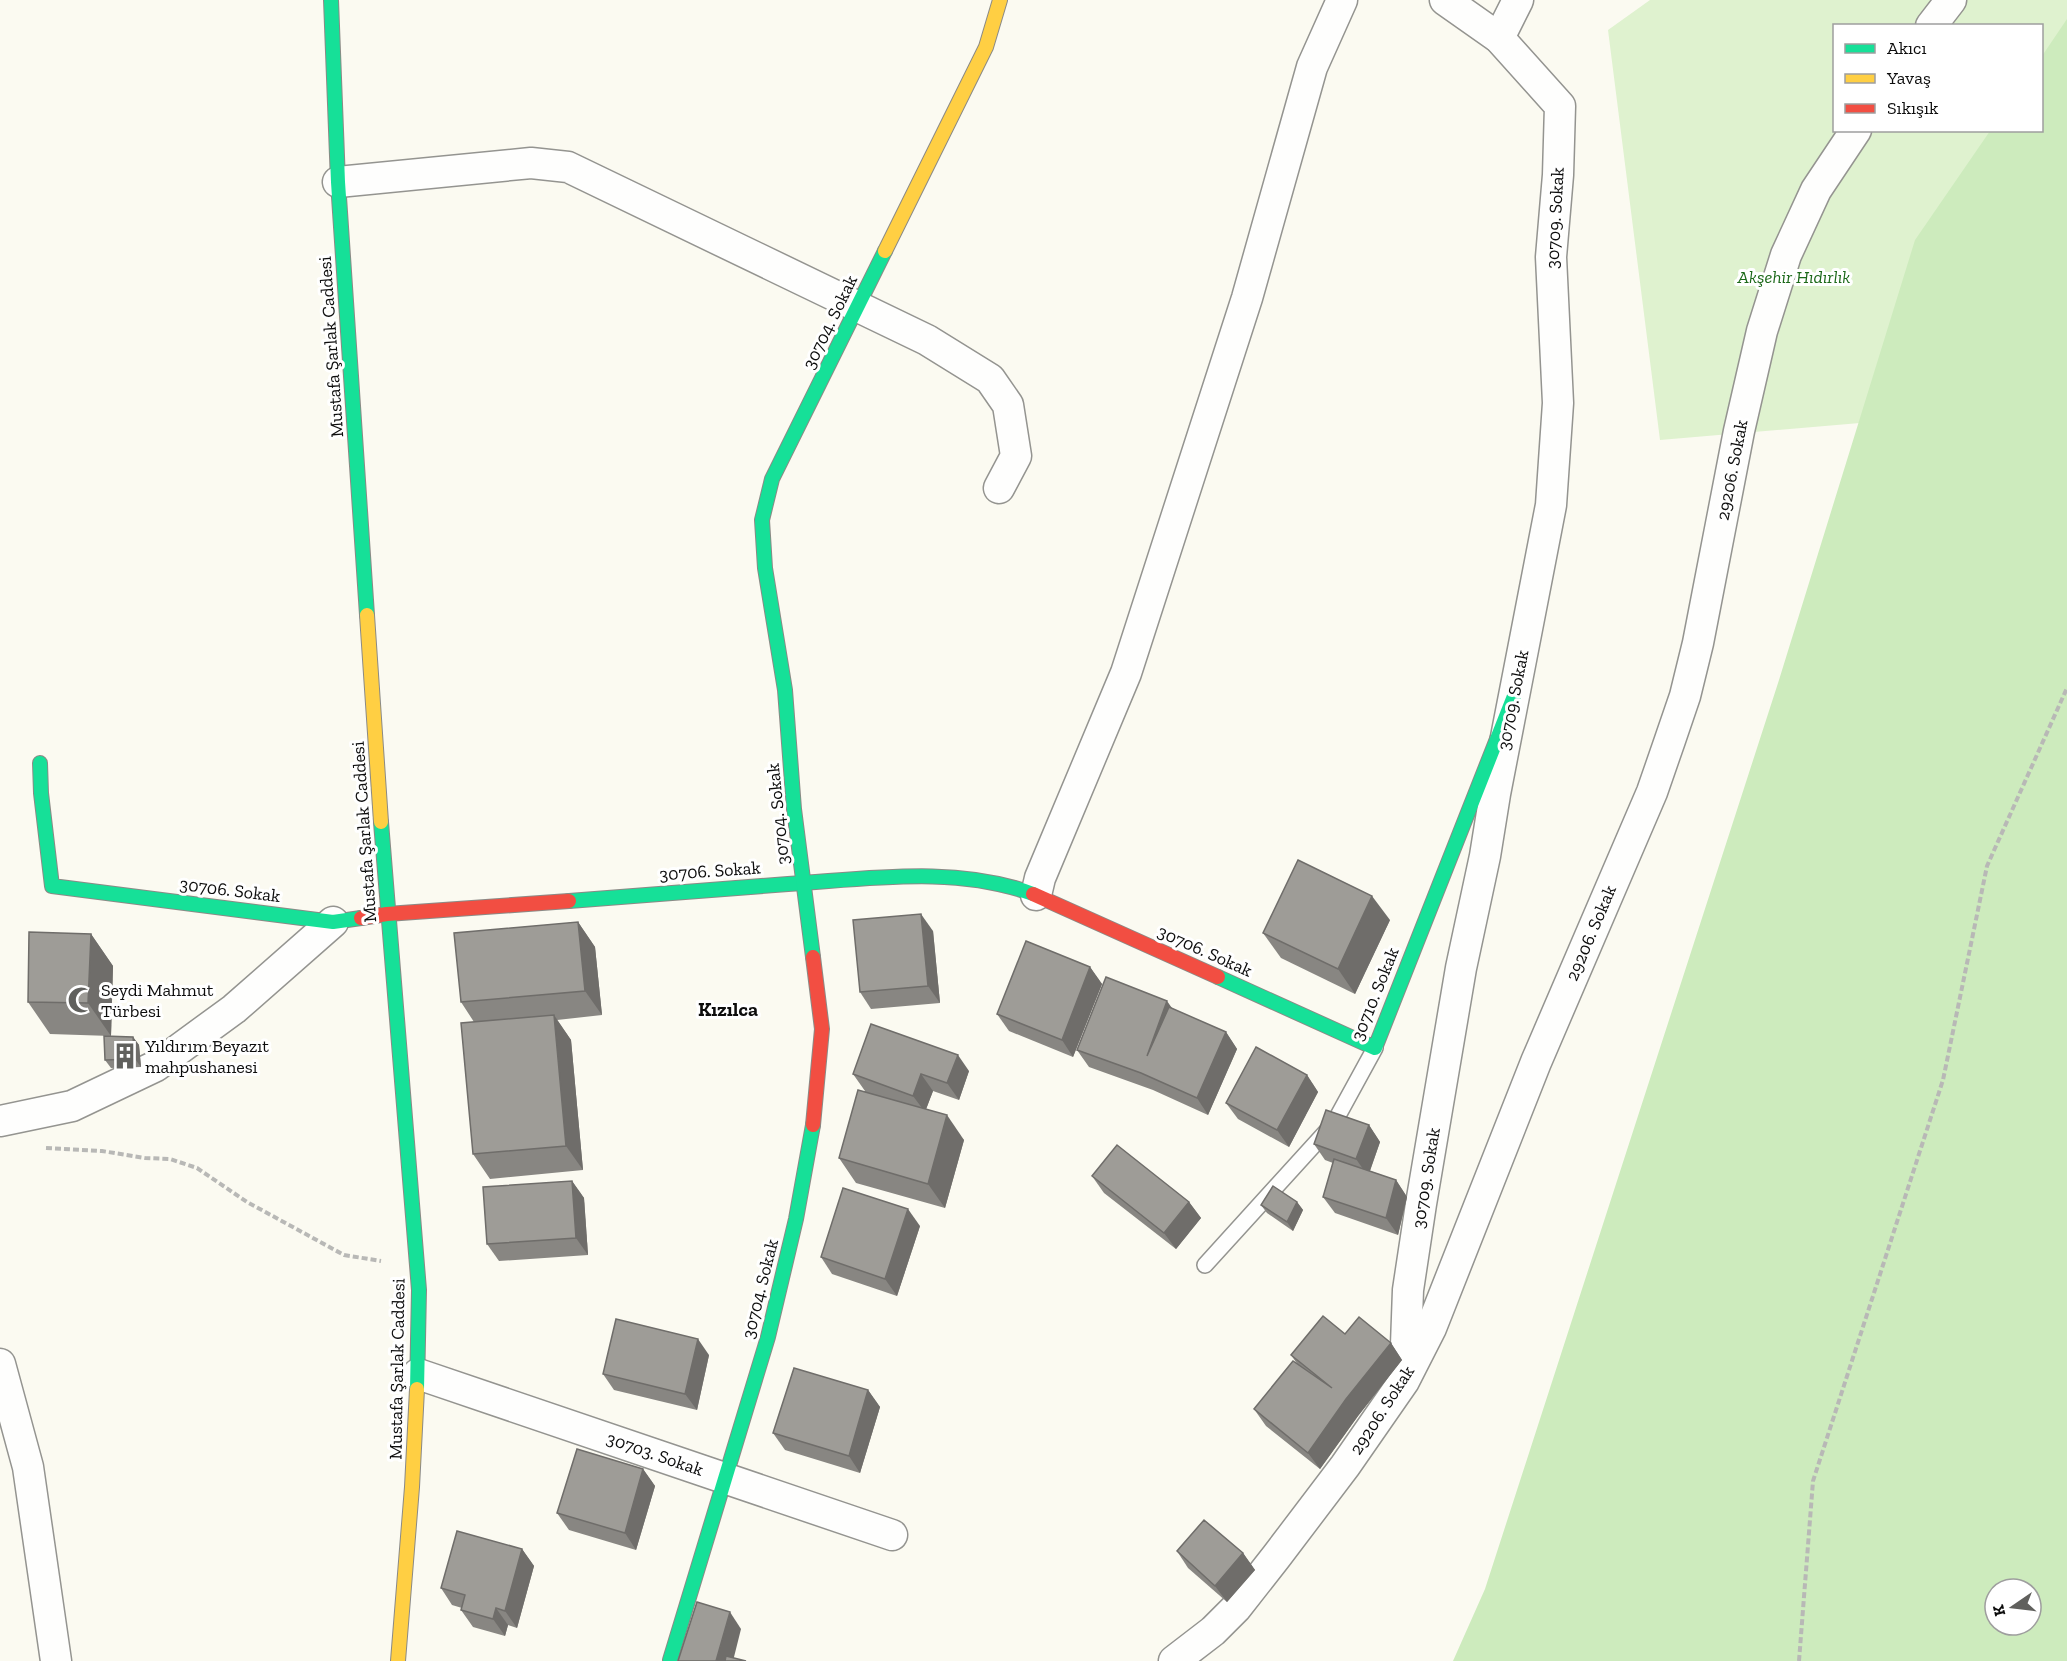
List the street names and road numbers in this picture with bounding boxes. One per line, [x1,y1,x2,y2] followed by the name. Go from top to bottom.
[1541,166,1569,269] street label: 30709. Sokak
[314,256,348,438] street label: Mustafa Şarlak Caddesi
[798,271,862,373] street label: 30704. Sokak
[1711,417,1753,522] street label: 29206. Sokak
[1492,647,1534,752] street label: 30709. Sokak
[347,741,381,923] street label: Mustafa Şarlak Caddesi
[762,762,794,866] street label: 30704. Sokak
[659,856,762,886] street label: 30706. Sokak
[178,873,282,907] street label: 30706. Sokak
[1561,881,1621,984] street label: 29206. Sokak
[1154,920,1256,982] street label: 30706. Sokak
[1346,943,1404,1044] street label: 30710. Sokak
[1407,1125,1445,1230] street label: 30709. Sokak
[737,1236,783,1341] street label: 30704. Sokak
[384,1278,410,1460] street label: Mustafa Şarlak Caddesi
[1345,1361,1419,1459] street label: 29206. Sokak
[604,1427,707,1481] street label: 30703. Sokak

